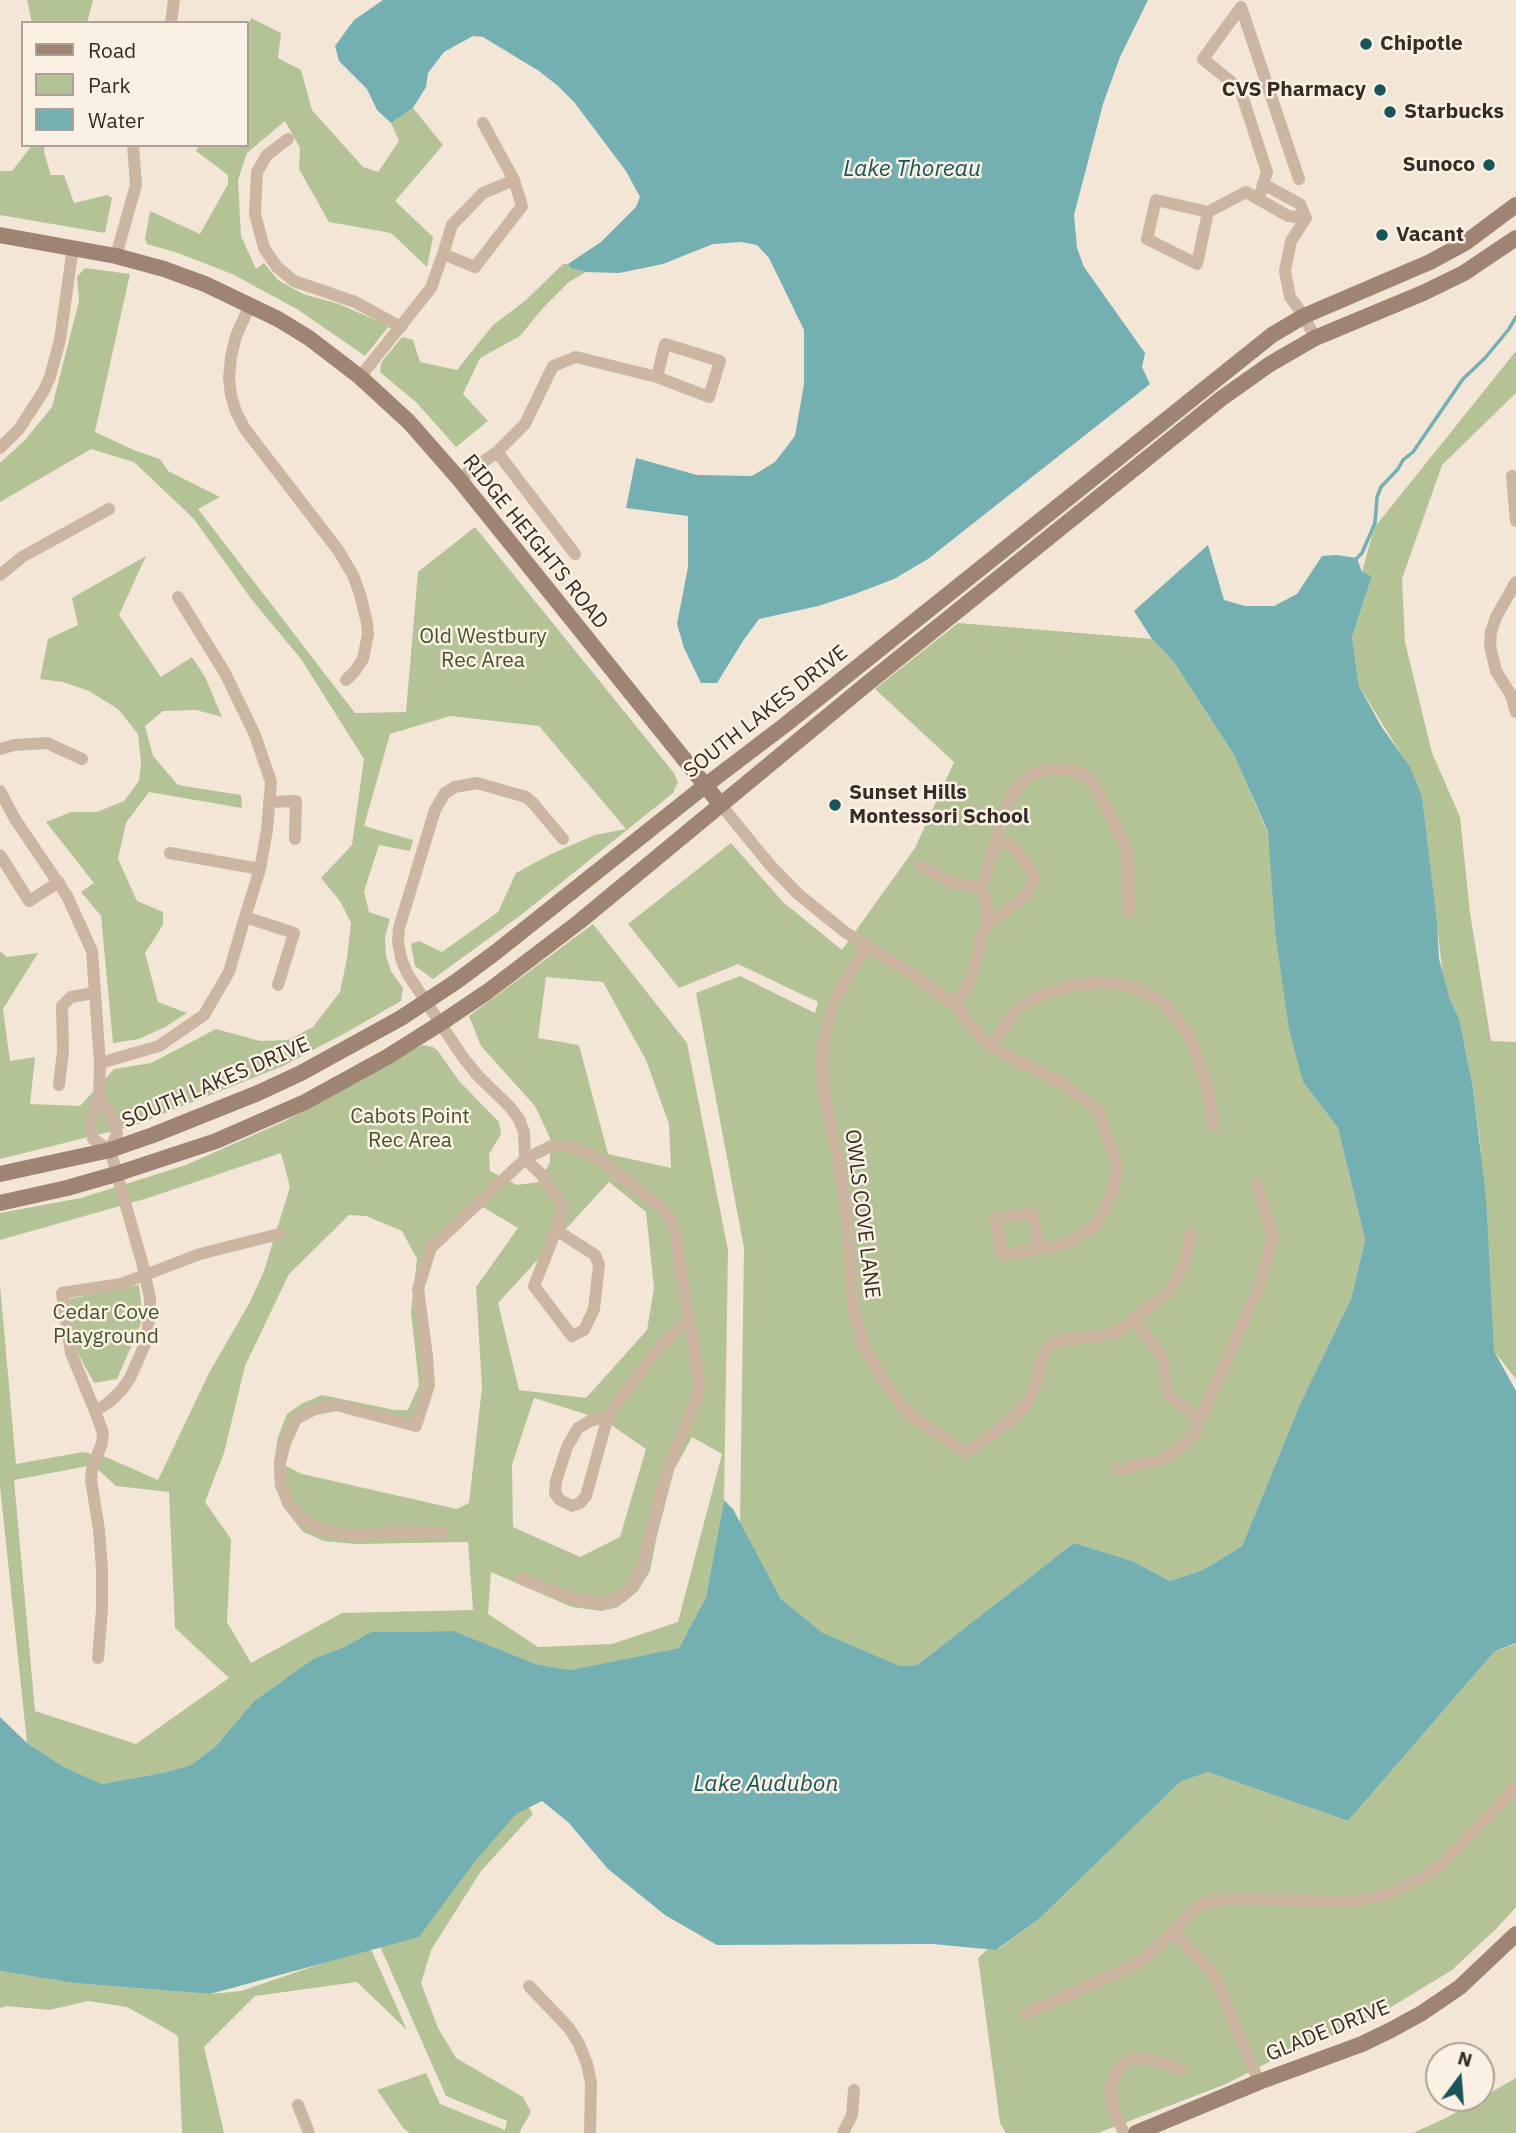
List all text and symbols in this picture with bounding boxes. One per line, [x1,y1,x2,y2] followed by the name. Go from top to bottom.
[21,21,248,147] legend
[1380,31,1463,57] place label: Chipotle
[88,36,136,64] text: Road
[1358,36,1374,52] marker: Chipotle
[88,71,131,99] text: Park
[1222,77,1366,103] place label: CVS Pharmacy
[1372,82,1388,98] marker: CVS Pharmacy
[1404,99,1504,125] place label: Starbucks
[1382,104,1398,120] marker: Starbucks
[88,106,144,134] text: Water
[1402,152,1475,178] place label: Sunoco
[843,155,981,183] water label: Lake Thoreau
[1481,157,1497,173] marker: Sunoco
[1396,222,1464,248] place label: Vacant
[1374,227,1390,243] marker: Vacant
[457,450,613,634] street label: RIDGE HEIGHTS ROAD
[419,624,547,674] park label: Old Westbury Rec Area
[679,640,853,784] street label: SOUTH LAKES DRIVE
[849,780,1029,830] place label: Sunset Hills Montessori School
[827,797,843,813] marker: Sunset Hills Montessori School
[118,1032,314,1134] street label: SOUTH LAKES DRIVE
[350,1104,470,1154] park label: Cabots Point Rec Area
[839,1128,885,1300] street label: OWLS COVE LANE
[53,1300,159,1350] park label: Cedar Cove Playground
[694,1770,838,1798] water label: Lake Audubon
[1262,1995,1394,2067] street label: GLADE DRIVE
[1425,2042,1495,2112] north arrow
[1455,2045,1475,2072] text: N

